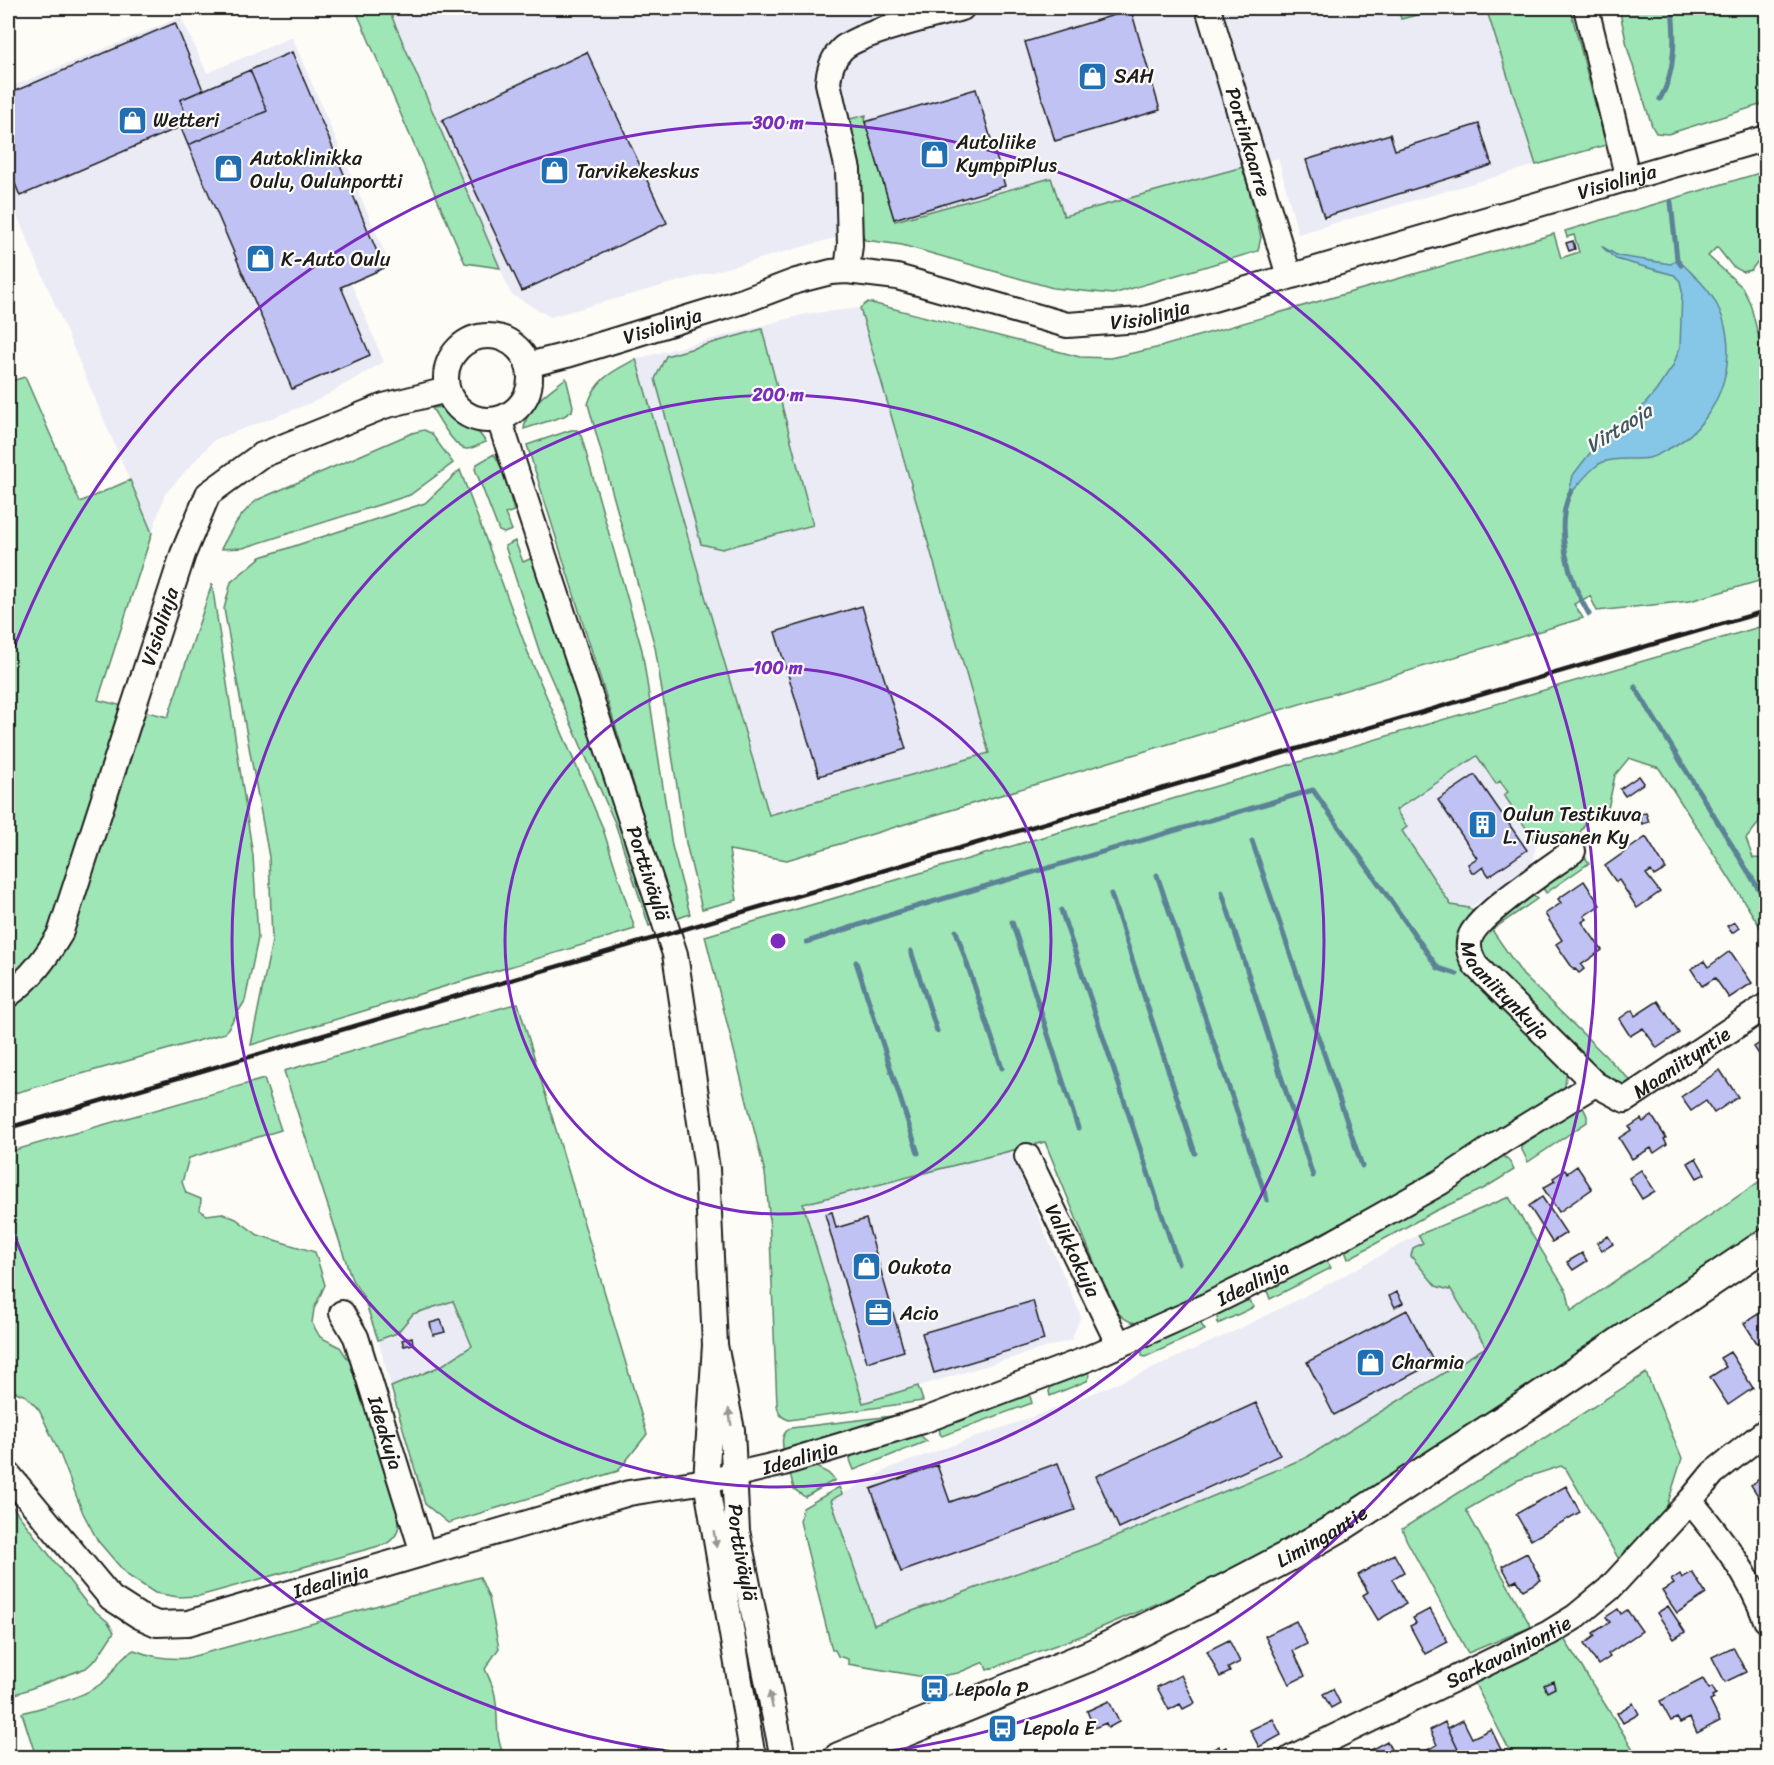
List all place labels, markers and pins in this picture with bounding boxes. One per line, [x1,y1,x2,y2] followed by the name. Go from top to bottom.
[1114,59,1154,94] place label: SAH
[1077,60,1109,92] shop icon: SAH
[153,103,220,138] place label: Wetteri
[116,104,148,136] shop icon: Wetteri
[955,125,1058,183] place label: Autoliike KymppiPlus
[919,138,951,170] shop icon: Autoliike KymppiPlus
[249,141,403,199] place label: Autoklinikka Oulu, Oulunportti
[213,153,245,185] shop icon: Autoklinikka Oulu, Oulunportti
[576,154,700,189] place label: Tarvikekeskus
[539,155,571,187] shop icon: Tarvikekeskus
[281,242,391,277] place label: K-Auto Oulu
[244,243,276,275] shop icon: K-Auto Oulu
[1503,797,1641,855] place label: Oulun Testikuva L. Tiusanen Ky
[1466,809,1498,841] building icon: Oulun Testikuva L. Tiusanen Ky
[768,931,788,951] centre of rings
[888,1250,951,1285] place label: Oukota
[851,1251,883,1283] shop icon: Oukota
[899,1296,939,1331] place label: Acio
[863,1297,895,1329] office icon: Acio
[1392,1345,1464,1380] place label: Charmia
[1355,1346,1387,1378] shop icon: Charmia
[955,1672,1028,1707] place label: Lepola P
[918,1673,950,1705] bus stop icon: Lepola P
[1023,1711,1097,1746] place label: Lepola E
[986,1712,1018,1744] bus stop icon: Lepola E

